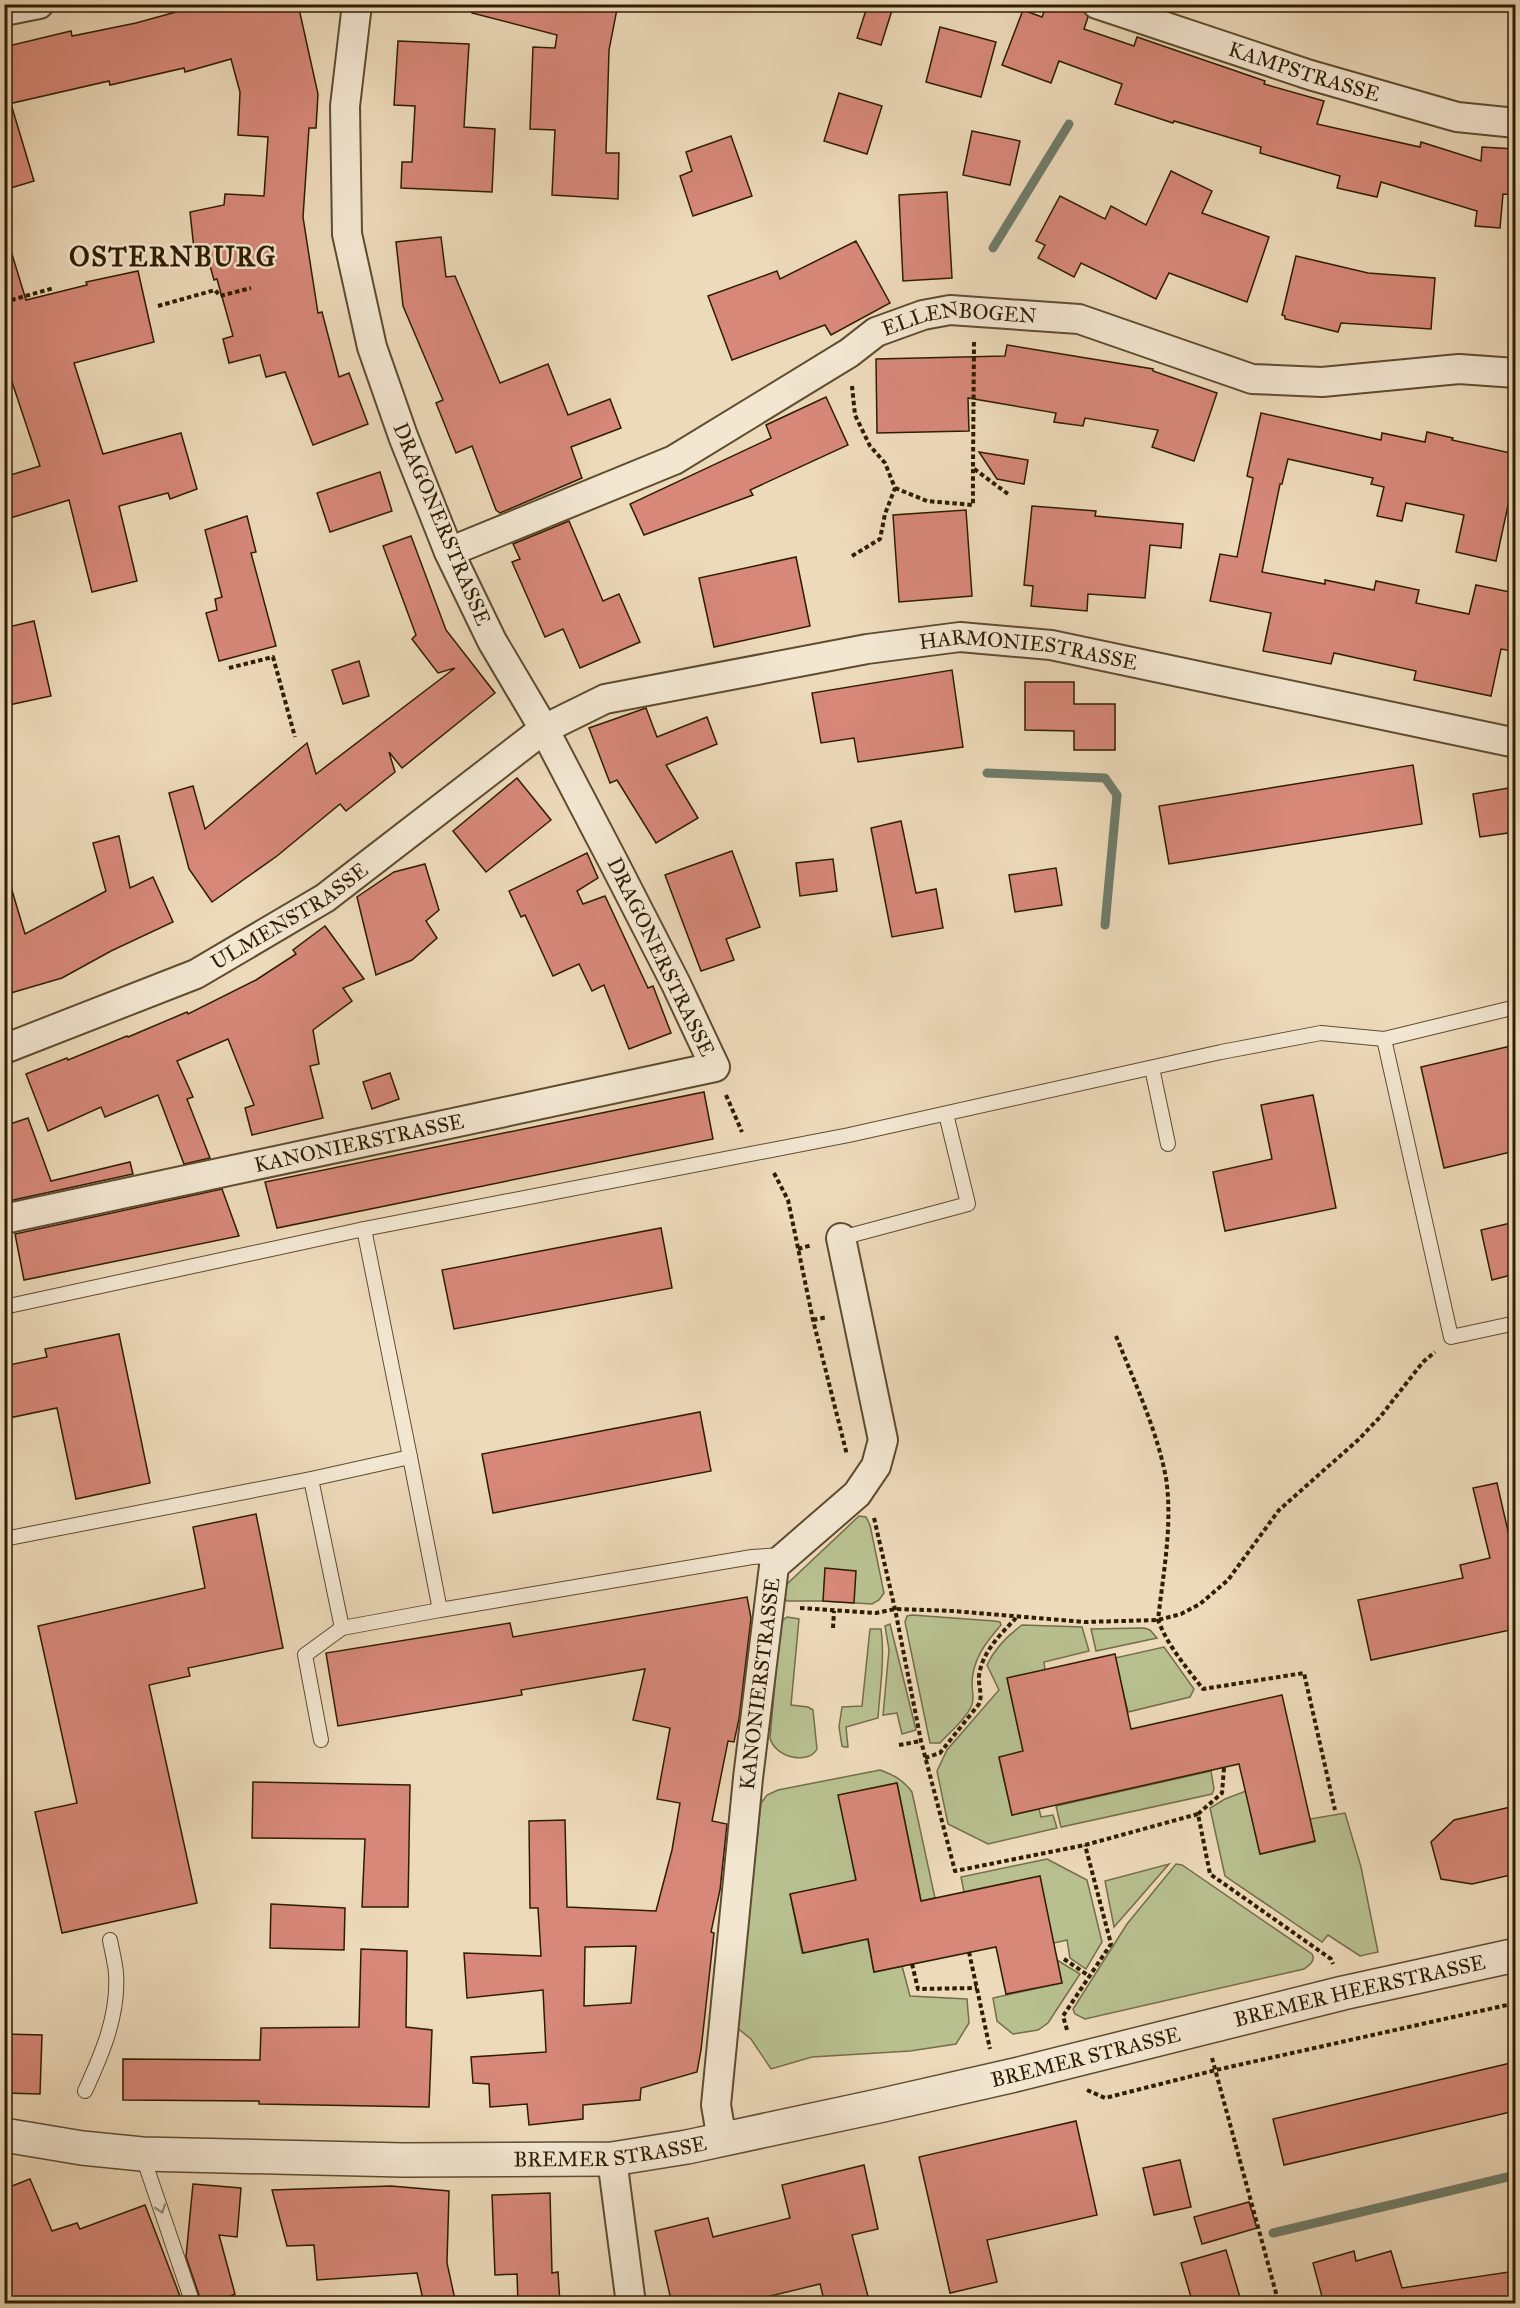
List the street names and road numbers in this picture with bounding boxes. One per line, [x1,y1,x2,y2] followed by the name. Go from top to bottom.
[1225,36,1383,107] street label: KAMPSTRASSE
[878,296,1038,342] street label: ELLENBOGEN
[387,419,497,629] street label: DRAGONERSTRASSE
[917,623,1140,676] street label: HARMONIESTRASSE
[602,853,720,1061] street label: DRAGONERSTRASSE
[206,857,373,975] street label: ULMENSTRASSE
[252,1108,466,1178] street label: KANONIERSTRASSE
[734,1576,785,1791] street label: KANONIERSTRASSE
[1231,1949,1488,2033] street label: BREMER HEERSTRASSE
[988,2021,1183,2093] street label: BREMER STRASSE
[513,2130,709,2172] street label: BREMER STRASSE

